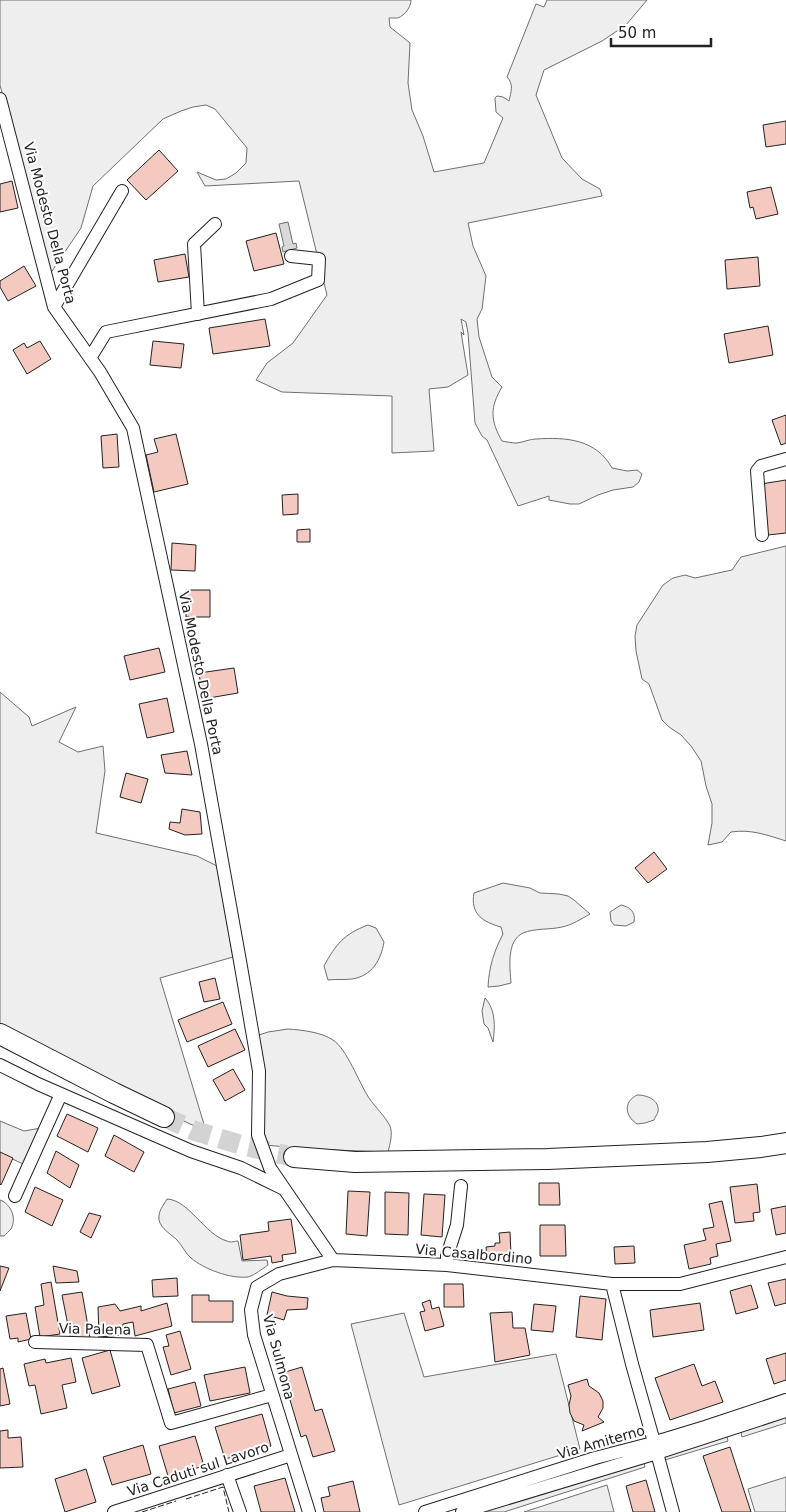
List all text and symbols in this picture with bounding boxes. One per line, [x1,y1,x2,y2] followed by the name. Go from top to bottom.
[611,15,711,47] scale bar
[618,24,656,42] text: 50 m
[21,140,79,306] street label: Via Modesto Della Porta
[176,590,226,756] street label: Via Modesto Della Porta
[415,1241,533,1267] street label: Via Casalbordino
[260,1313,298,1401] street label: Via Sulmona
[59,1320,131,1338] street label: Via Palena
[555,1422,647,1462] street label: Via Amiterno
[125,1439,271,1499] street label: Via Caduti sul Lavoro

